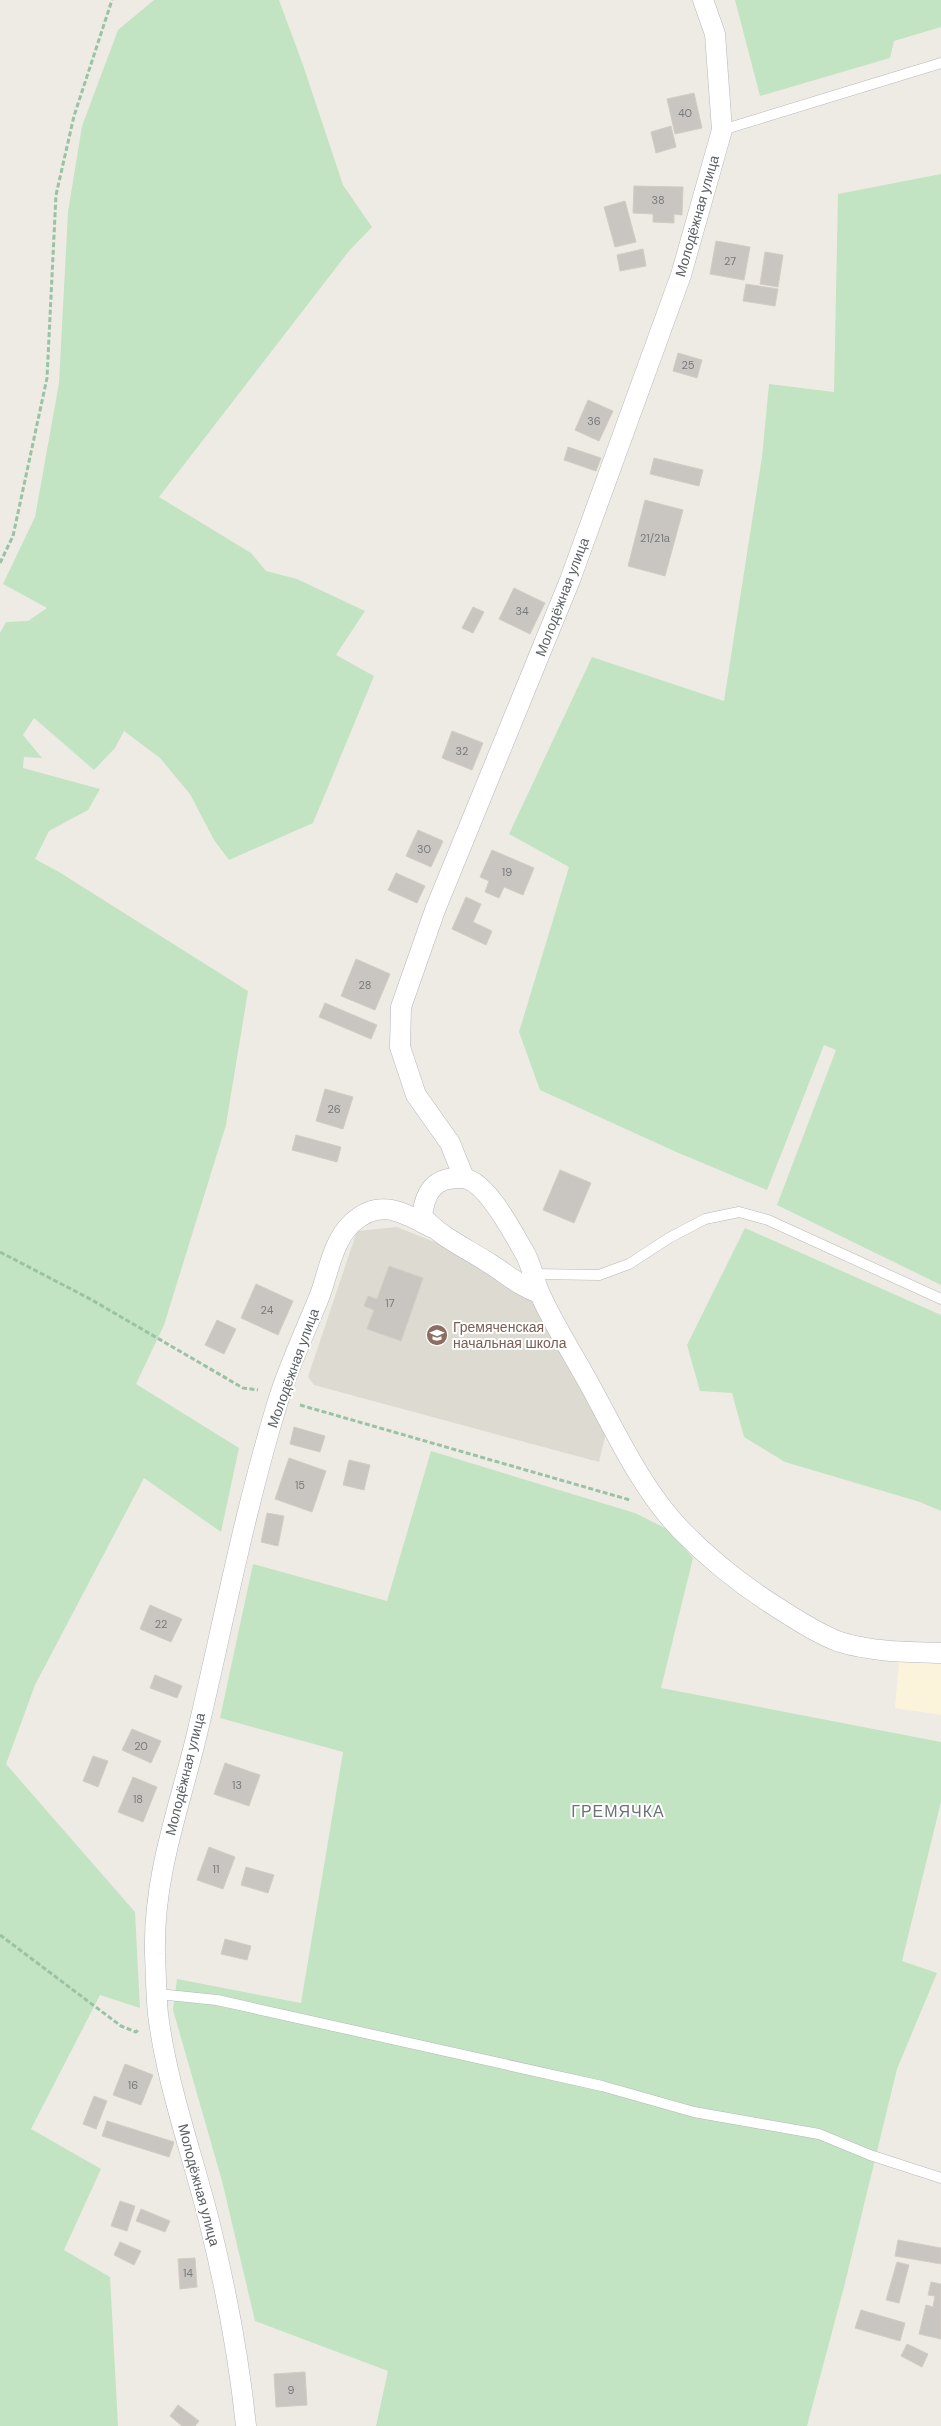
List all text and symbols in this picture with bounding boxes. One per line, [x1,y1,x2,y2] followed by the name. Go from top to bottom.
[678,106,692,120] house number: 40
[671,153,723,279] street label: Молодёжная улица
[651,193,665,207] house number: 38
[724,254,736,268] house number: 27
[681,358,695,372] house number: 25
[587,414,601,428] house number: 36
[640,531,671,545] house number: 21/21а
[531,535,593,659] street label: Молодёжная улица
[515,604,529,618] house number: 34
[456,744,468,758] house number: 32
[417,842,431,856] house number: 30
[502,865,512,879] house number: 19
[359,978,371,992] house number: 28
[327,1102,341,1116] house number: 26
[385,1296,395,1310] house number: 17
[261,1303,274,1317] house number: 24
[263,1306,323,1430] street label: Молодёжная улица
[453,1318,567,1352] place label: Гремяченская начальная школа
[425,1323,449,1347] school or university icon: Гремяченская начальная школа
[295,1478,305,1492] house number: 15
[155,1617,167,1631] house number: 22
[161,1711,209,1837] street label: Молодёжная улица
[134,1739,148,1753] house number: 20
[232,1778,242,1792] house number: 13
[133,1792,143,1806] house number: 18
[571,1801,665,1822] district label: ГРЕМЯЧКА
[213,1862,219,1876] house number: 11
[128,2078,138,2092] house number: 16
[174,2122,224,2248] street label: Молодёжная улица
[183,2266,193,2280] house number: 14
[288,2383,295,2397] house number: 9

